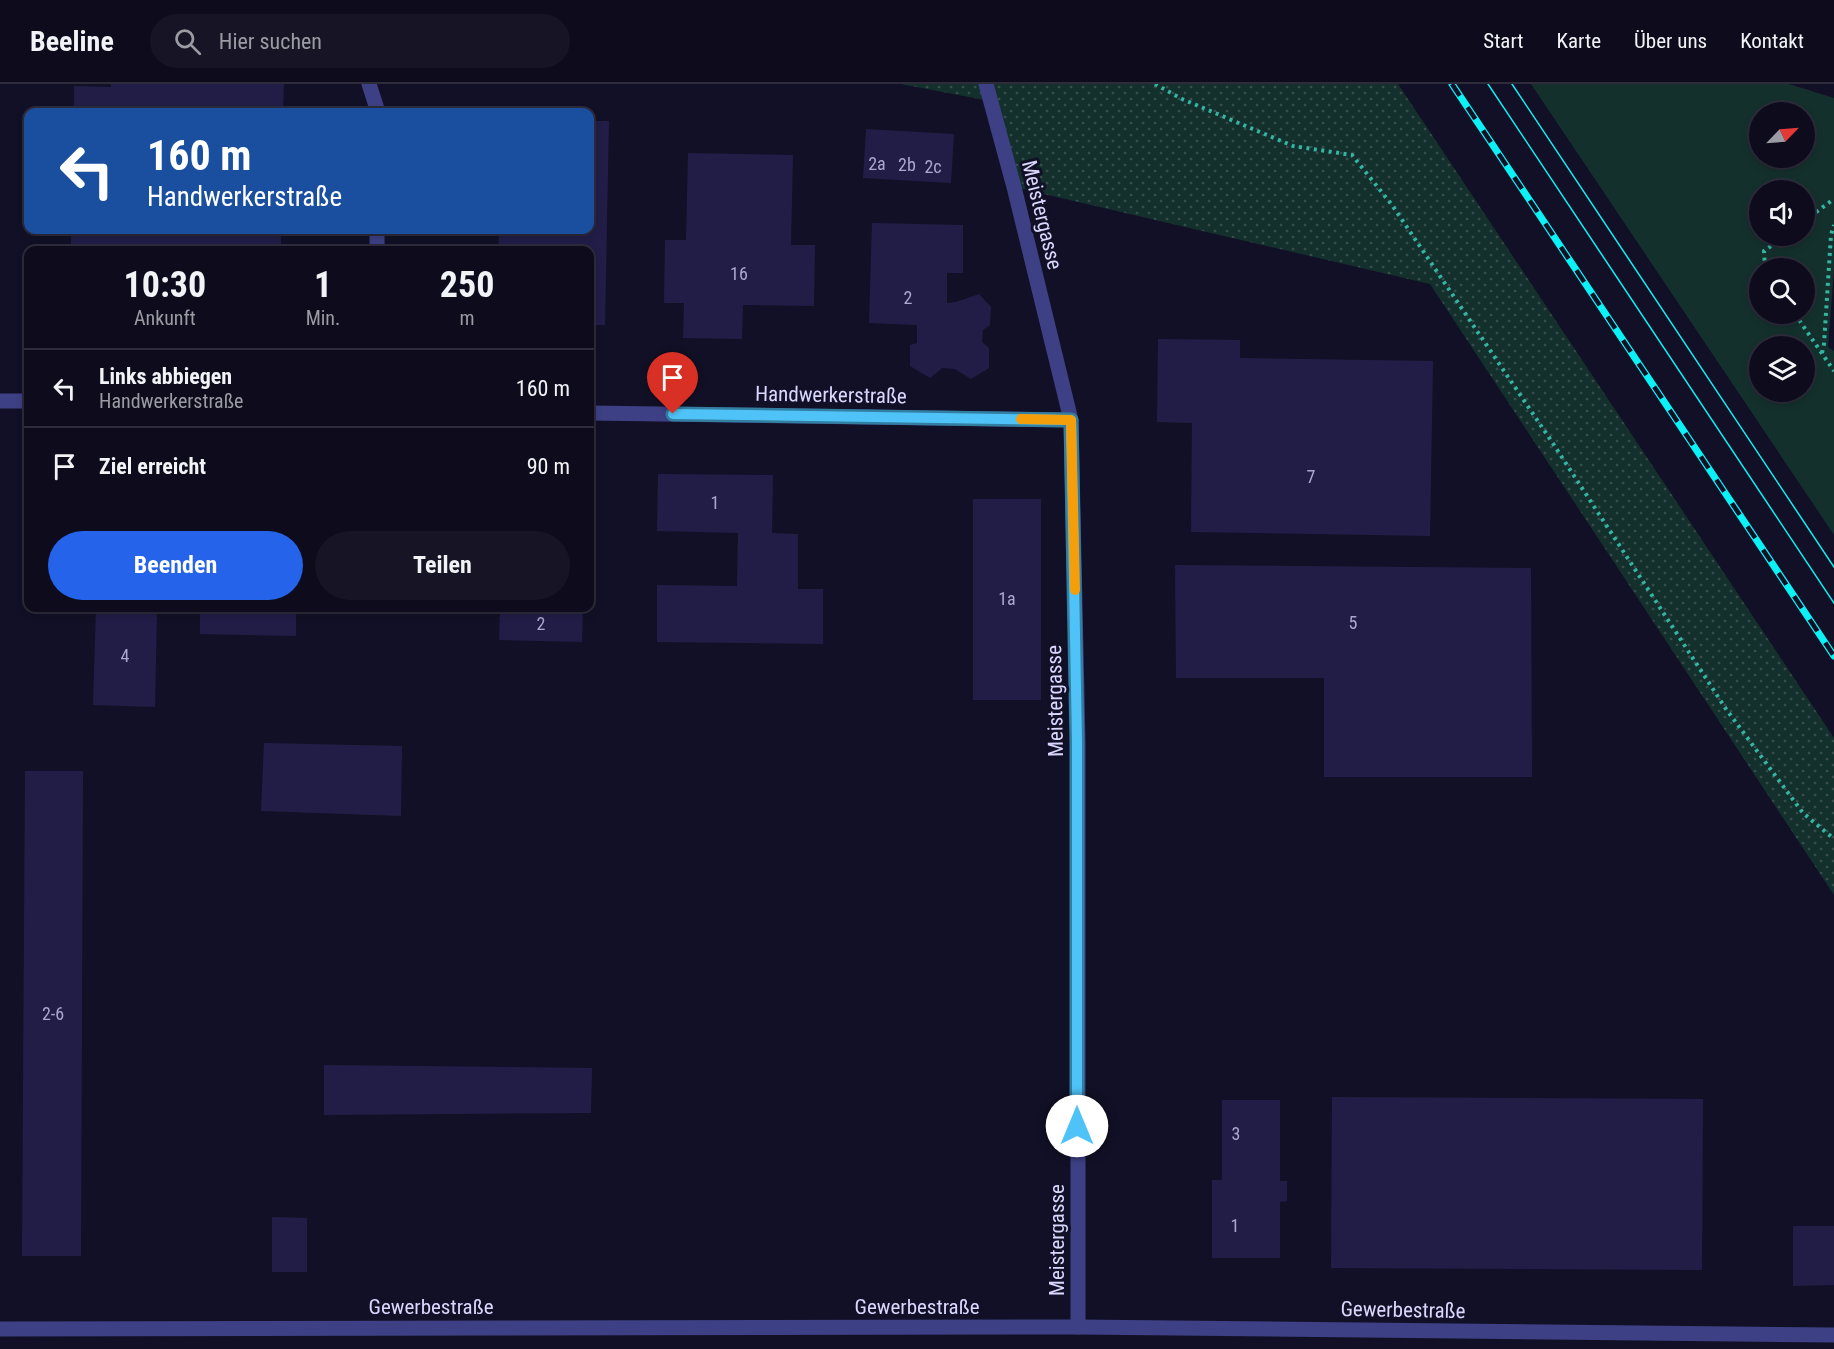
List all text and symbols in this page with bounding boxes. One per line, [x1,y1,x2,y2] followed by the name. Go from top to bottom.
[150,14,570,68] search box
[30,25,114,58] text: Beeline
[171,25,204,58] icon: search
[219,29,322,54] text: Hier suchen
[1483,29,1524,53] text: Start
[1557,29,1601,53] text: Karte
[1634,29,1707,53] text: Über uns
[1740,29,1804,53] text: Kontakt
[1749,102,1815,168] north arrow
[1749,102,1815,402] map controls
[147,131,252,180] text: 160 m
[48,132,126,210] icon: left
[868,153,886,174] house number: 2a
[898,154,916,175] house number: 2b
[924,156,942,177] house number: 2c
[1017,158,1067,272] street label: Meistergasse
[1749,180,1815,246] button: sound
[147,181,342,213] text: Handwerkerstraße
[1749,258,1815,324] button: search
[730,263,748,284] house number: 16
[124,264,206,306] text: 10:30
[314,264,332,306] text: 1
[440,264,494,306] text: 250
[904,287,913,308] house number: 2
[134,306,196,330] text: Ankunft
[306,306,340,330] text: Min.
[460,306,475,330] text: m
[1749,336,1815,402] button: layers
[647,352,698,414] pin
[656,361,689,394] icon: arrive
[99,364,232,389] text: Links abbiegen
[48,372,81,405] icon: left
[516,376,570,401] text: 160 m
[755,382,907,408] street label: Handwerkerstraße
[99,389,243,413] text: Handwerkerstraße
[48,450,81,483] icon: arrive
[99,454,206,479] text: Ziel erreicht
[527,454,570,479] text: 90 m
[1307,466,1316,487] house number: 7
[711,492,719,513] house number: 1
[48,531,303,600] button: Beenden
[315,531,570,600] button: Teilen
[998,588,1016,609] house number: 1a
[1349,612,1358,633] house number: 5
[537,613,546,634] house number: 2
[121,645,130,666] house number: 4
[1042,645,1068,757] street label: Meistergasse
[42,1003,64,1024] house number: 2-6
[1045,1094,1109,1158] position arrow
[1232,1123,1240,1144] house number: 3
[1045,1184,1069,1296] street label: Meistergasse
[1231,1215,1239,1236] house number: 1
[369,1295,494,1319] street label: Gewerbestraße
[855,1295,980,1319] street label: Gewerbestraße
[1340,1297,1466,1323] street label: Gewerbestraße

